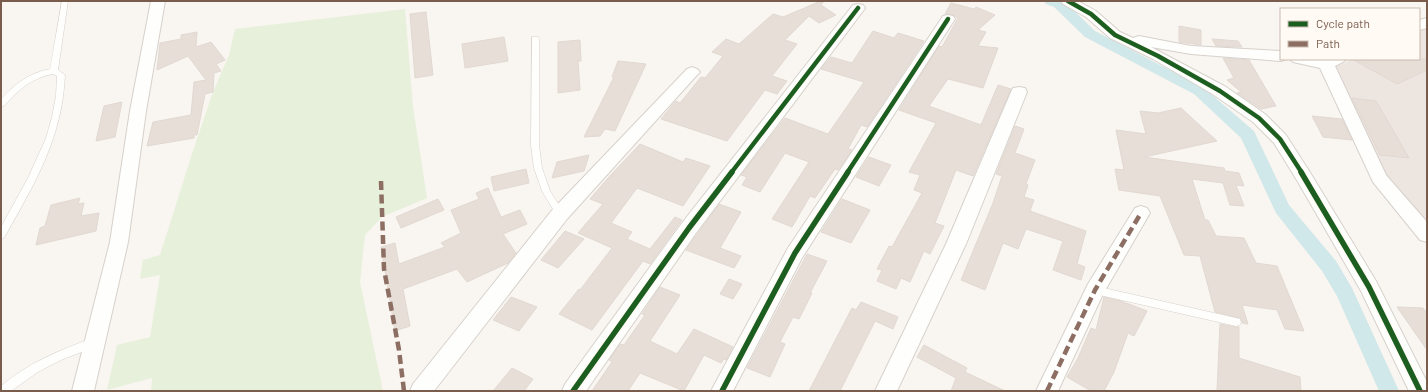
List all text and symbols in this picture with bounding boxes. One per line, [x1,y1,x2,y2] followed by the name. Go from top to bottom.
[1280,8,1420,60] legend
[1316,16,1370,30] text: Cycle path
[1316,36,1340,50] text: Path

